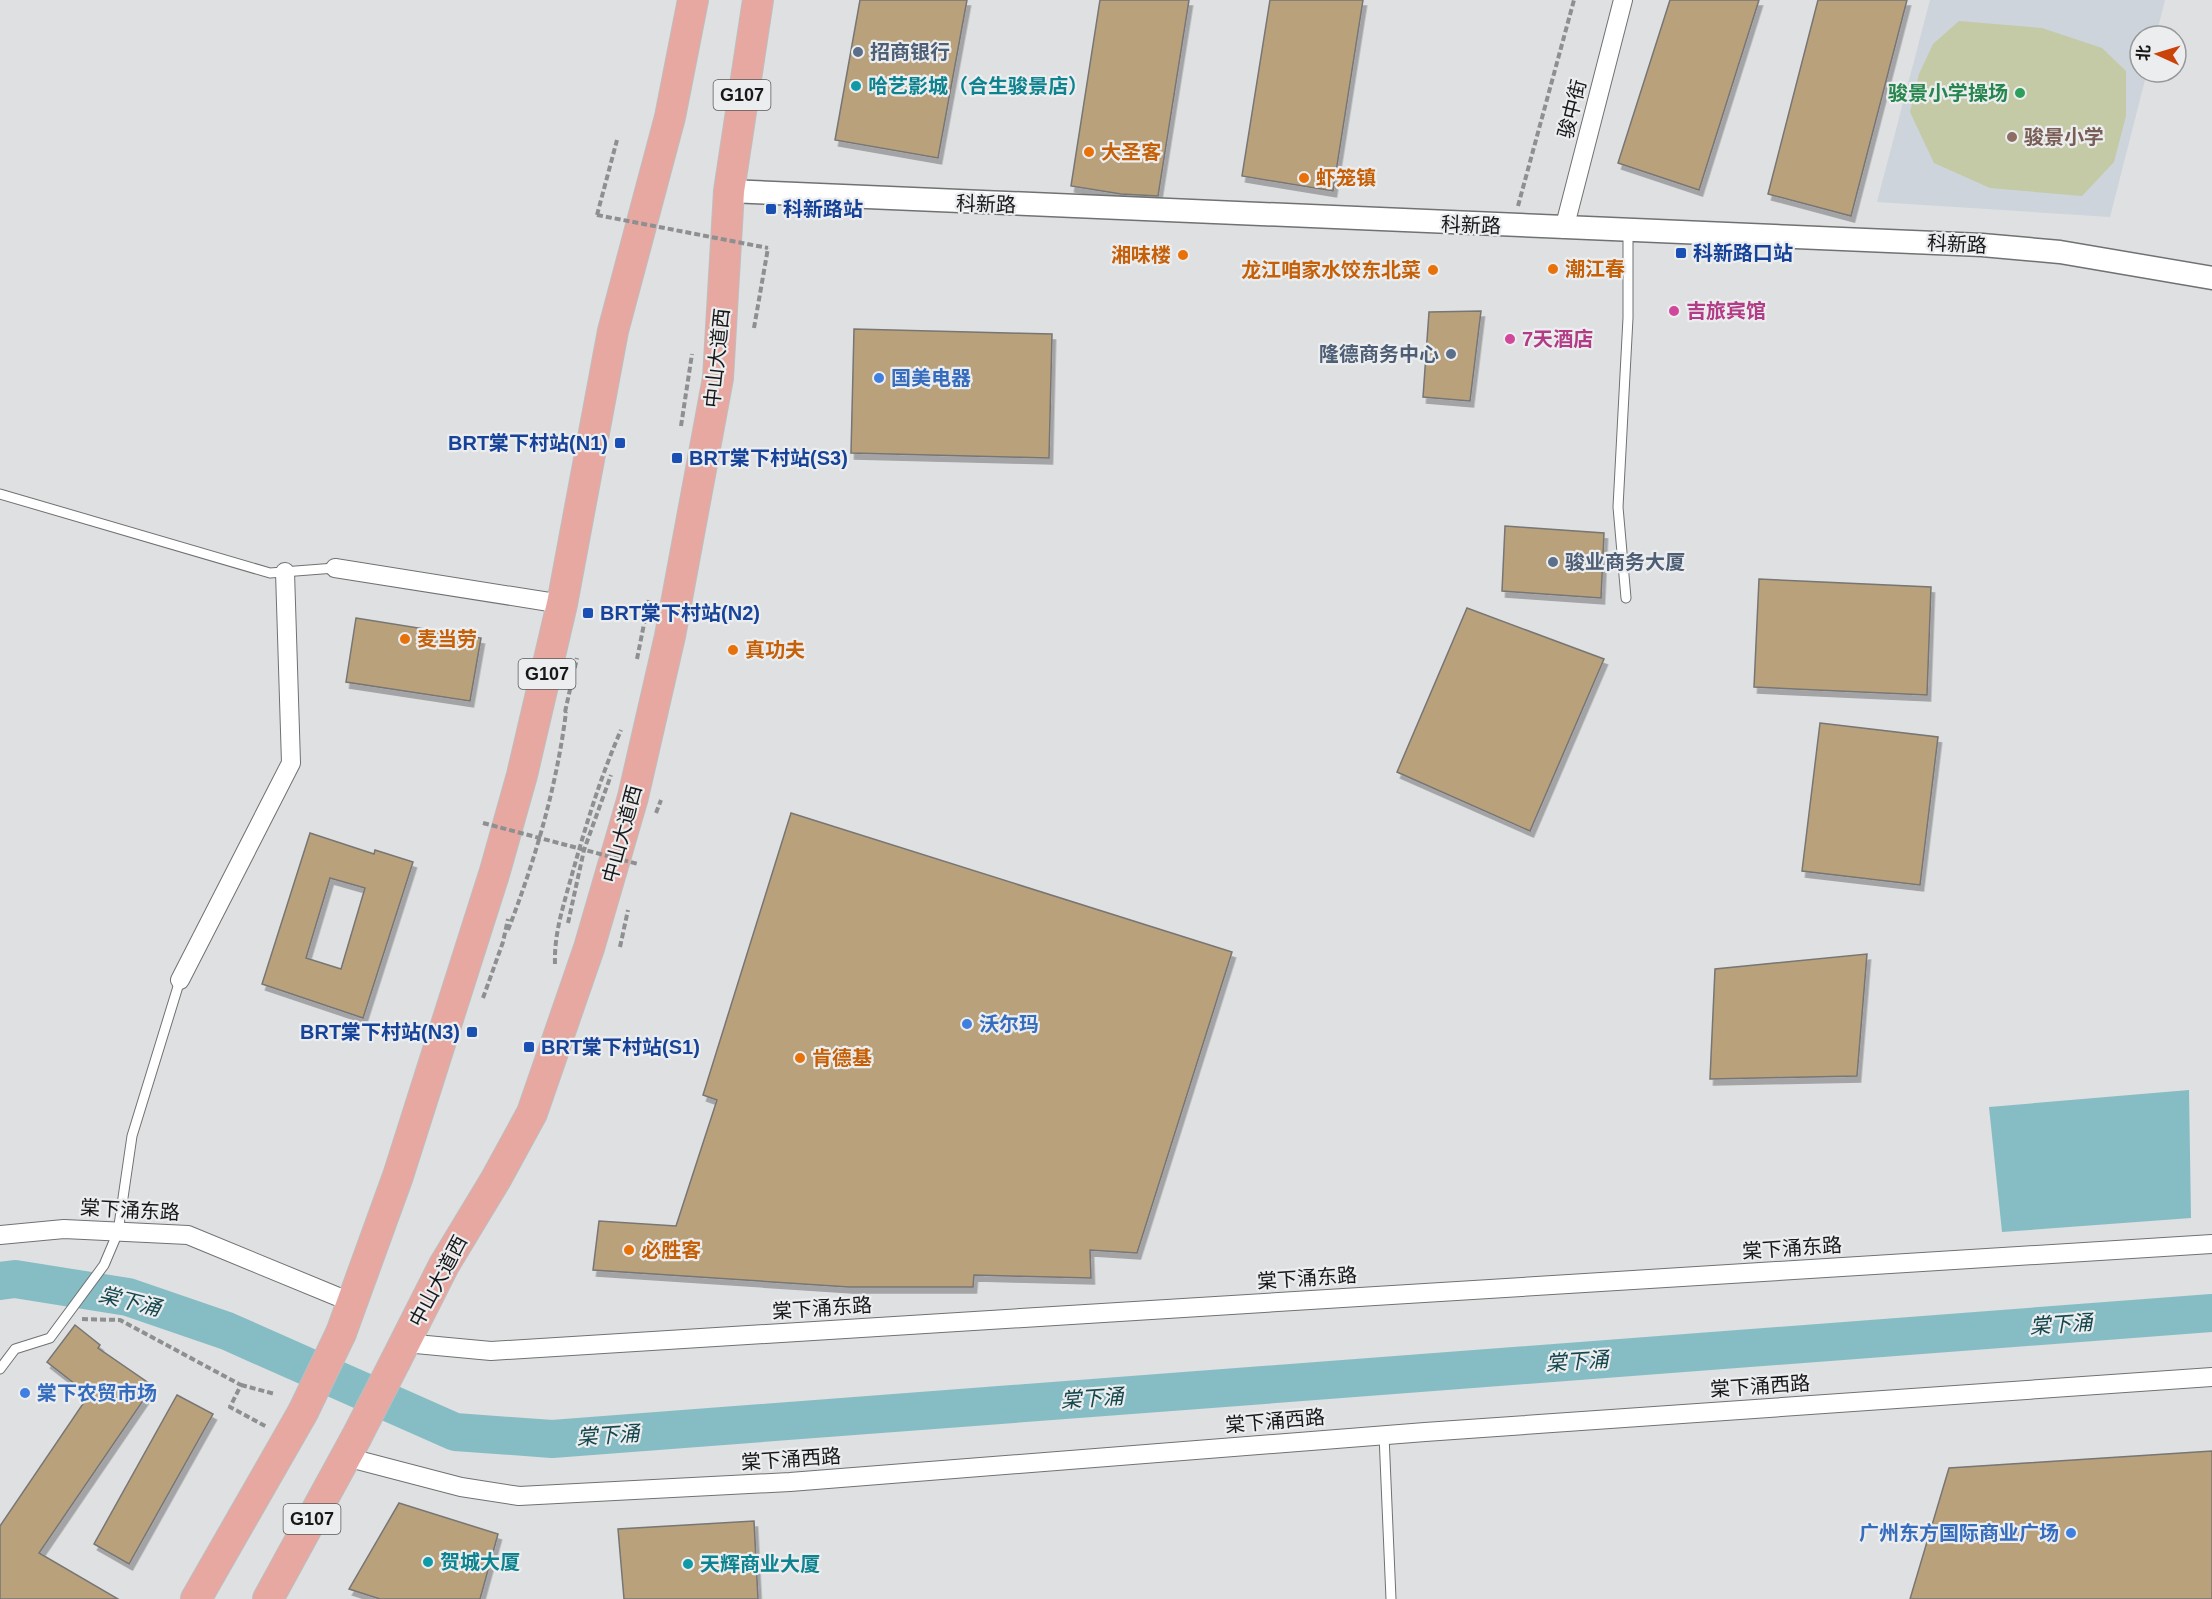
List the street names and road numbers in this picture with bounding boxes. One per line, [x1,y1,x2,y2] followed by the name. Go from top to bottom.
[1554,77,1590,141] street label: 骏中街
[714,80,771,110] road number: G107
[956,192,1016,216] street label: 科新路
[1441,213,1501,237] street label: 科新路
[1926,231,1988,257] street label: 科新路
[701,307,733,409] street label: 中山大道西
[518,659,576,689] road number: G107
[598,783,646,885] street label: 中山大道西
[79,1196,181,1224] street label: 棠下涌东路
[405,1232,471,1330] street label: 中山大道西
[1741,1234,1843,1262] street label: 棠下涌东路
[1256,1264,1358,1292] street label: 棠下涌东路
[771,1294,873,1322] street label: 棠下涌东路
[1709,1372,1811,1400] street label: 棠下涌西路
[1224,1406,1326,1436] street label: 棠下涌西路
[740,1445,842,1473] street label: 棠下涌西路
[284,1504,340,1534] road number: G107

